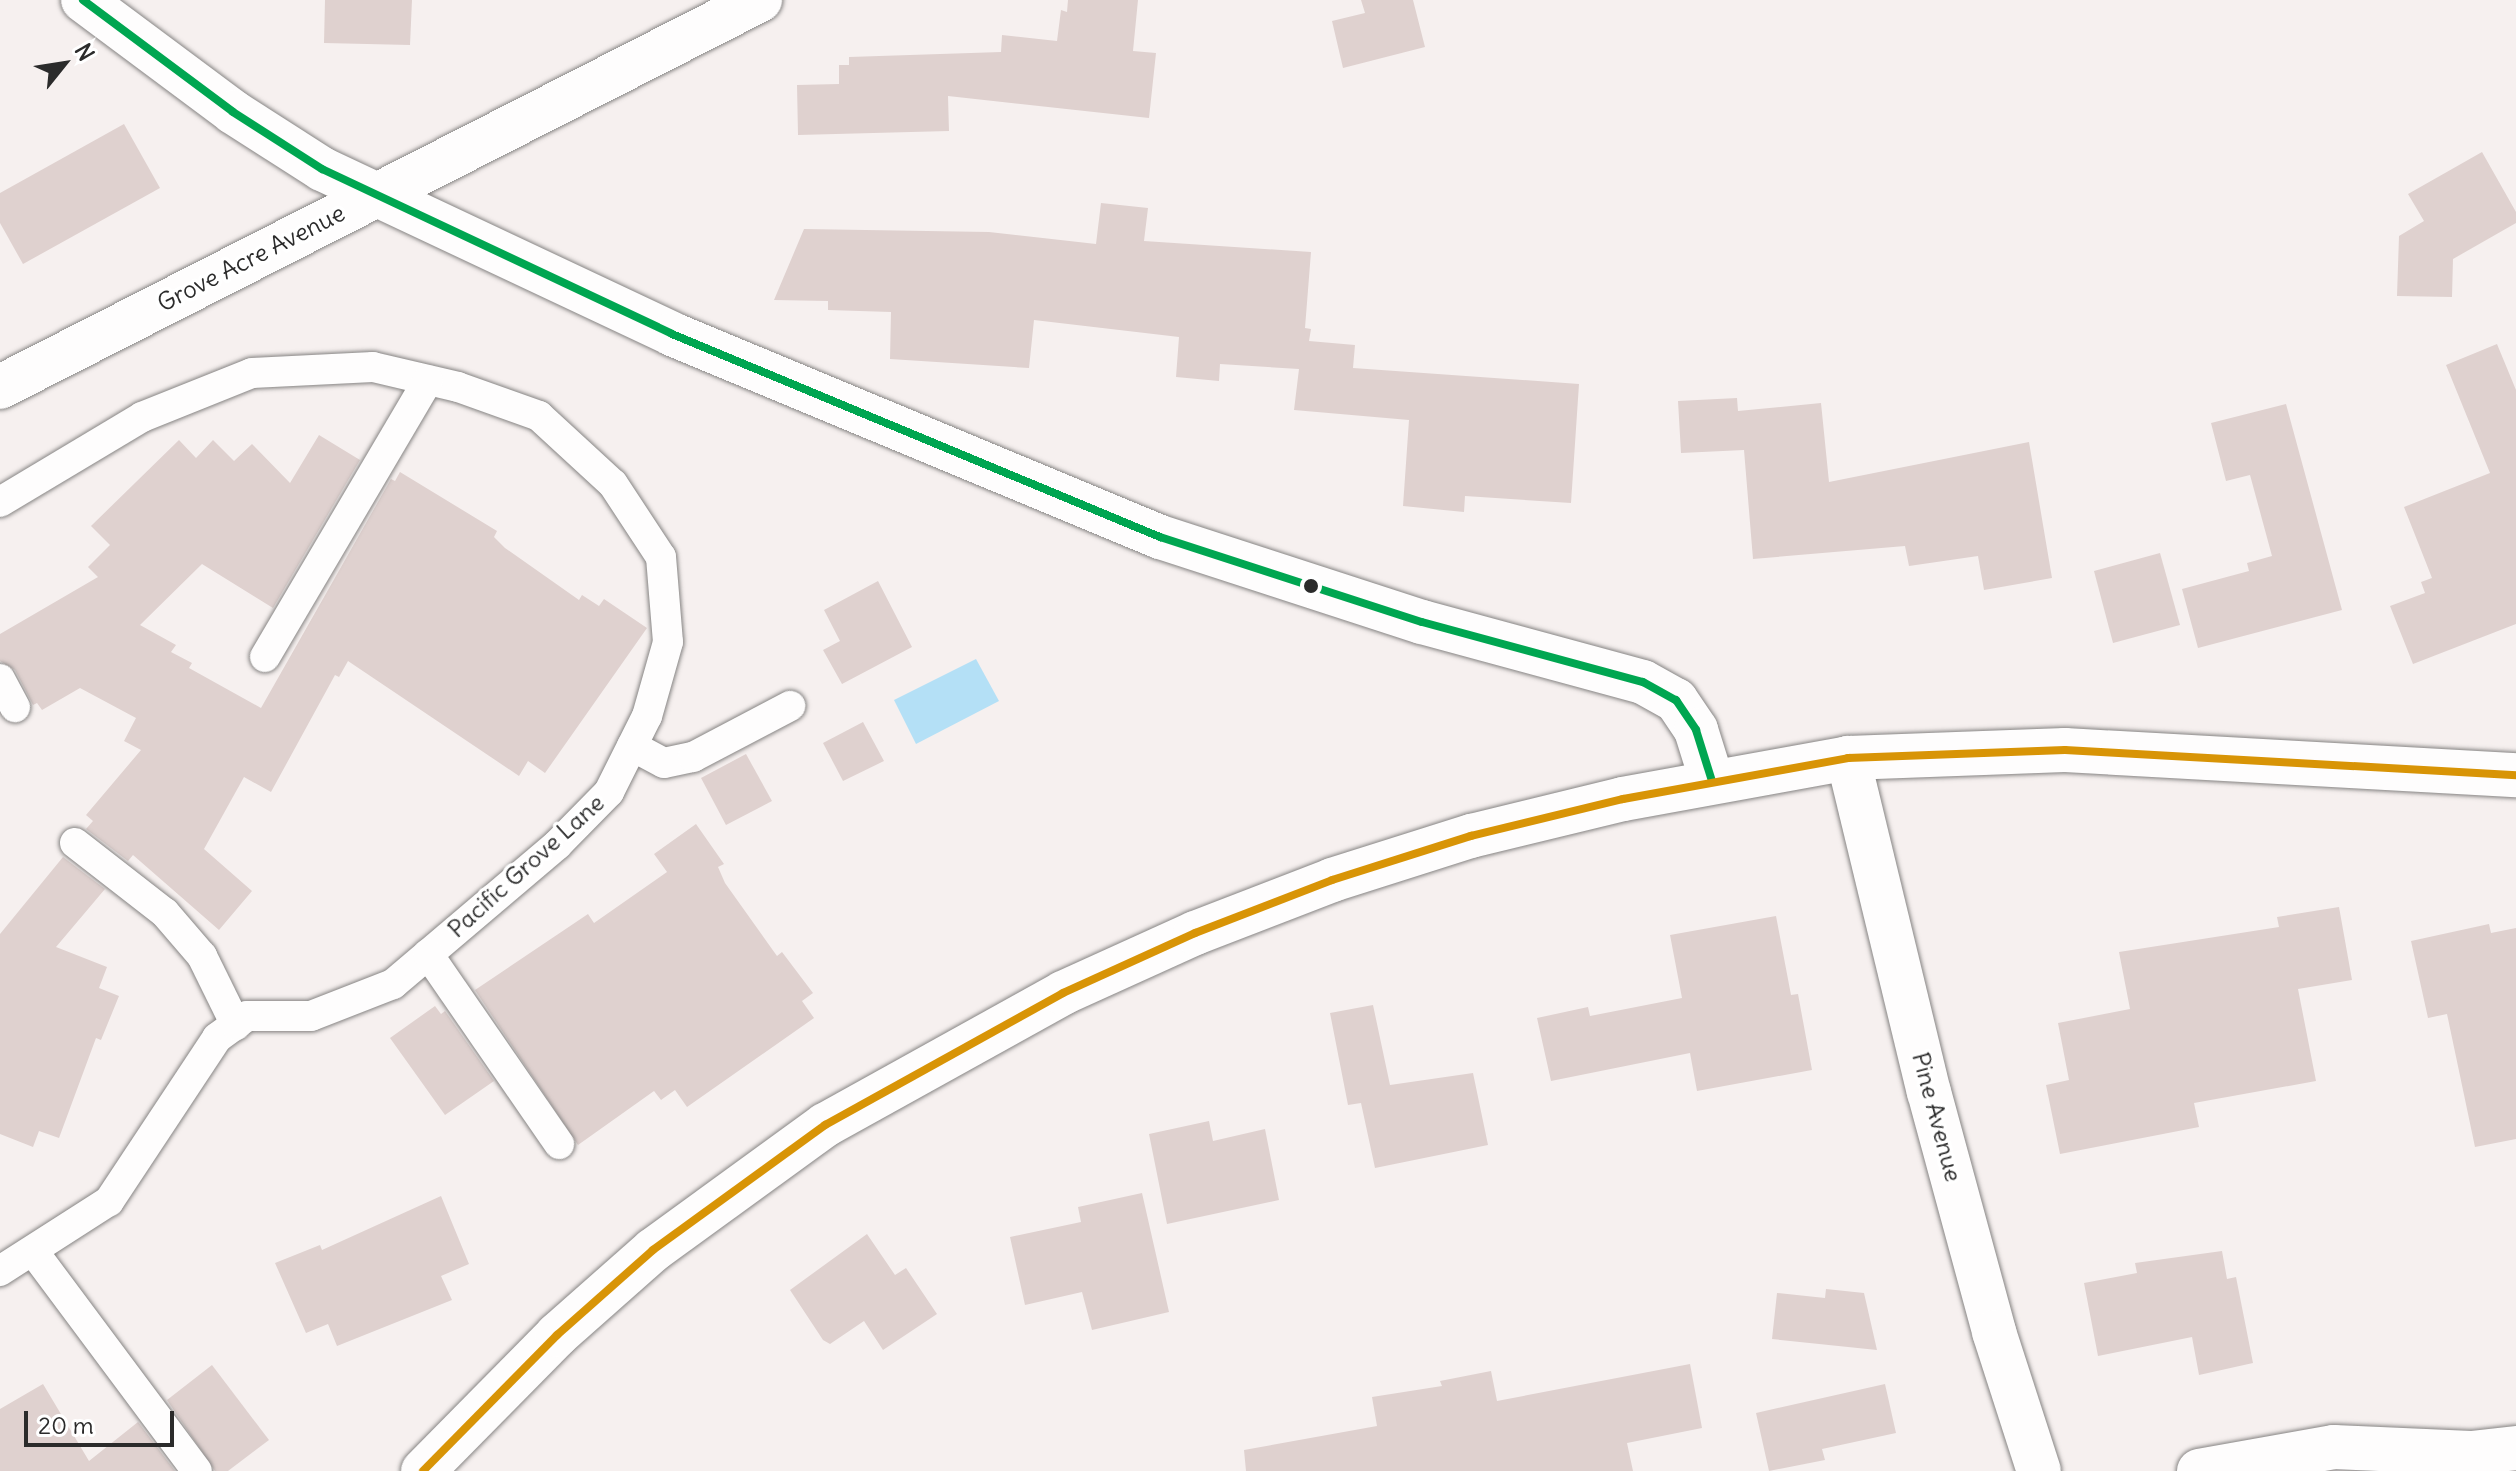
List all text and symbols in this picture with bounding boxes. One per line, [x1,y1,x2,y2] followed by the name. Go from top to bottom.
[24,24,104,104] north arrow
[69,38,101,66] text: N
[152,198,350,318] street label: Grove Acre Avenue
[1303,578,1319,594] unlabelled marker
[442,788,610,944] street label: Pacific Grove Lane
[1906,1049,1968,1185] street label: Pine Avenue
[28,1395,178,1445] scale bar
[38,1410,94,1440] text: 20 m

